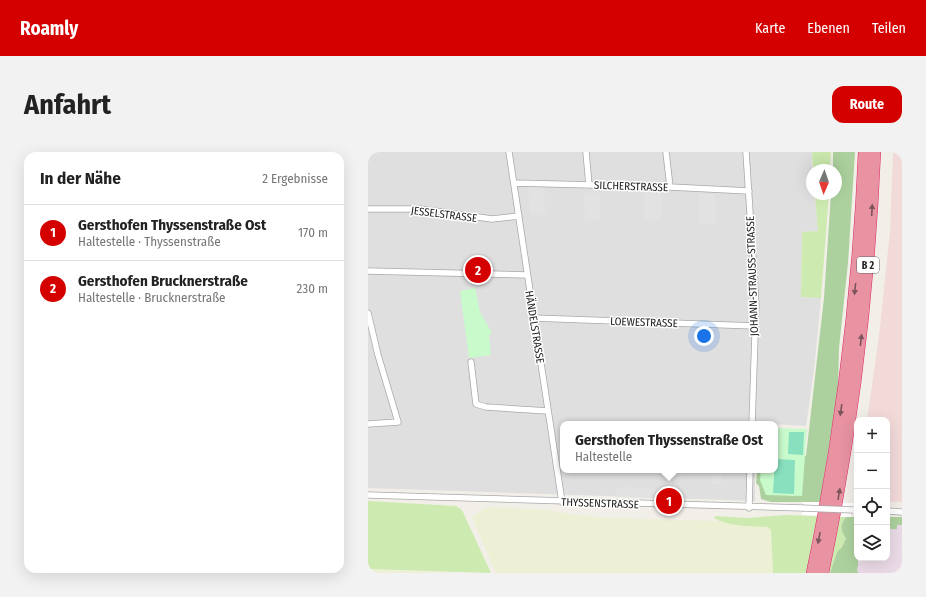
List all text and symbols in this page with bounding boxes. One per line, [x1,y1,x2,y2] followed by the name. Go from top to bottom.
[20,17,78,40] text: Roamly
[755,20,785,37] text: Karte
[807,20,850,37] text: Ebenen
[872,20,906,37] text: Teilen
[832,86,902,123] button: Route
[24,88,111,121] text: Anfahrt
[806,164,842,200] north arrow
[40,168,121,189] text: In der Nähe
[262,171,328,186] text: 2 Ergebnisse
[594,179,668,194] street label: SILCHERSTRASSE
[410,204,478,225] street label: JESSELSTRASSE
[869,204,876,216] one-way arrow
[78,216,266,234] text: Gersthofen Thyssenstraße Ost
[744,216,761,336] street label: JOHANN-STRAUSS-STRASSE
[50,225,56,240] text: 1
[298,225,328,240] text: 170 m
[78,234,221,249] text: Haltestelle · Thyssenstraße
[465,255,491,285] pin: 2
[857,257,879,273] road number: B 2
[78,272,248,290] text: Gersthofen Brucknerstraße
[50,281,56,296] text: 2
[297,281,328,296] text: 230 m
[852,283,858,295] one-way arrow
[78,290,226,305] text: Haltestelle · Brucknerstraße
[522,290,547,364] street label: HÄNDELSTRASSE
[610,315,678,330] street label: LOEWESTRASSE
[694,326,714,346] your location
[858,334,864,346] one-way arrow
[838,403,844,416] one-way arrow
[854,417,890,561] map controls
[854,417,890,453] button: +
[560,421,778,473] popup
[575,431,763,449] text: Gersthofen Thyssenstraße Ost
[575,449,632,464] text: Haltestelle
[854,453,890,489] button: −
[656,486,682,516] pin: 1
[836,487,842,500] one-way arrow
[854,489,890,525] button: locate
[561,496,639,511] street label: THYSSENSTRASSE
[854,525,890,561] button: layers
[816,532,822,544] one-way arrow

